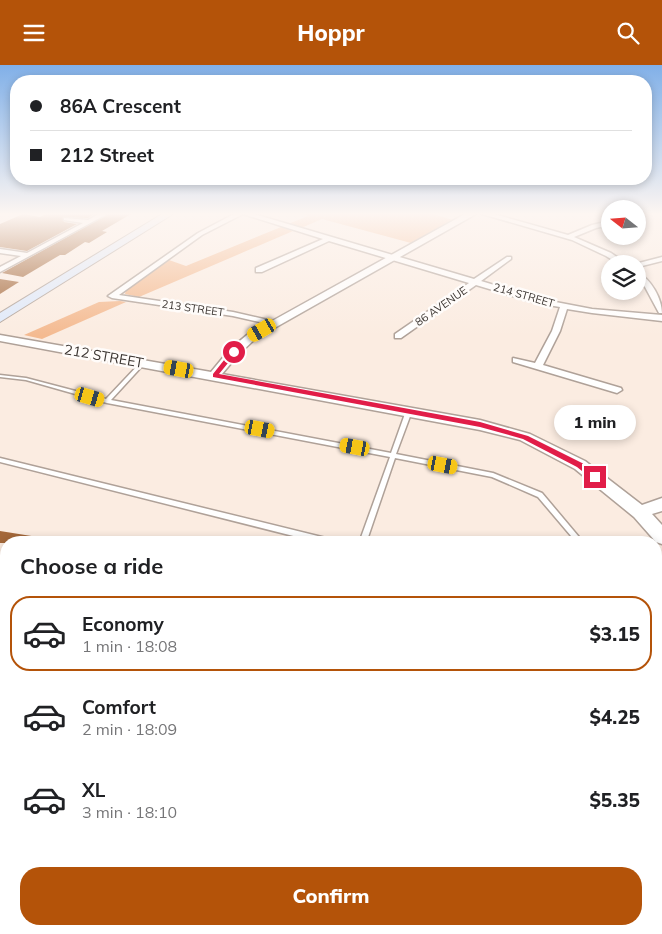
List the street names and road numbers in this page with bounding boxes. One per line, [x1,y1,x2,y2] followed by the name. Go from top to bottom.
[492,280,557,311] street label: 214 STREET
[412,283,470,329] street label: 86 AVENUE
[161,297,226,319] street label: 213 STREET
[63,340,146,372] street label: 212 STREET

